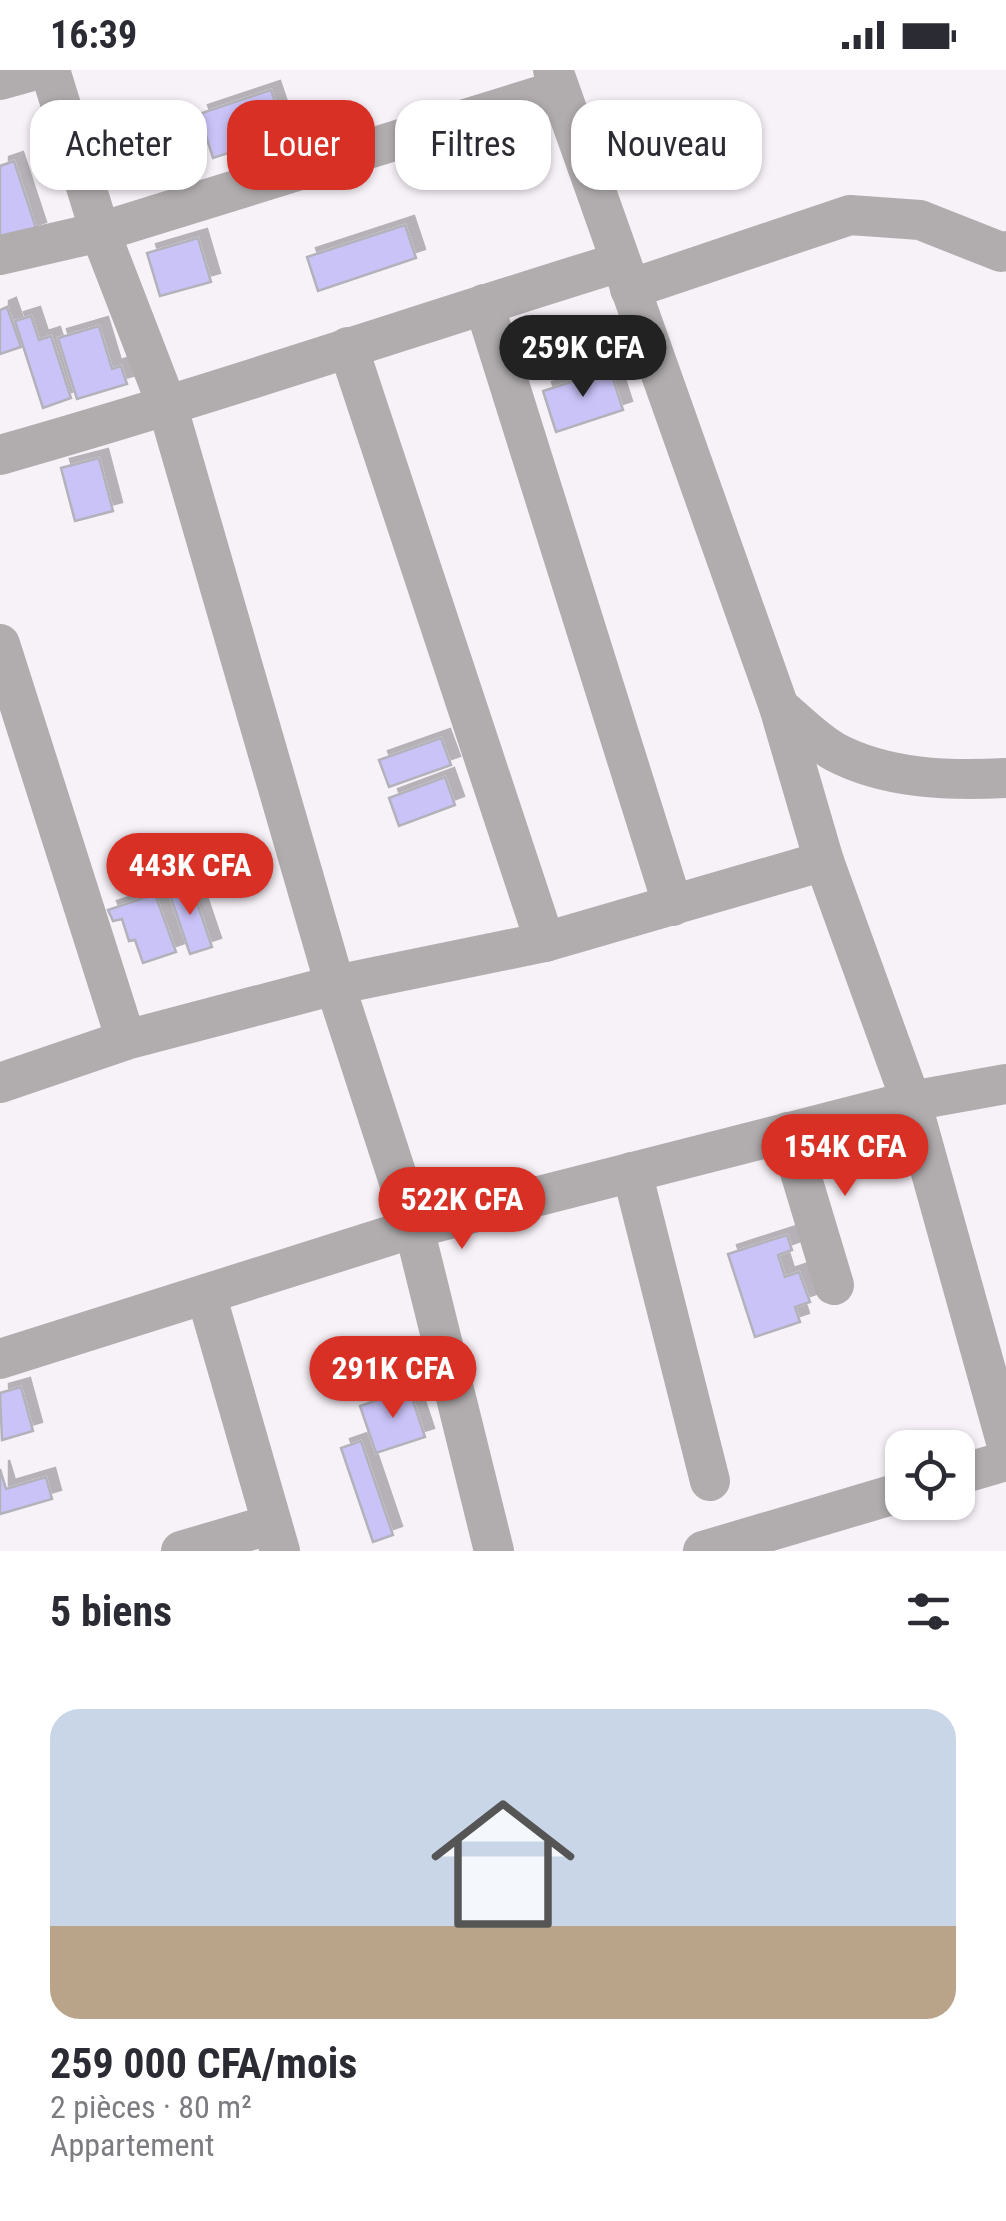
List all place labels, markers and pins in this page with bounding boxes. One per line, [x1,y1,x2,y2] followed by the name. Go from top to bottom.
[480,315,686,400] pin: 259K CFA
[87,833,293,918] pin: 443K CFA
[742,1114,948,1199] pin: 154K CFA
[359,1167,565,1252] pin: 522K CFA
[290,1336,496,1421] pin: 291K CFA

